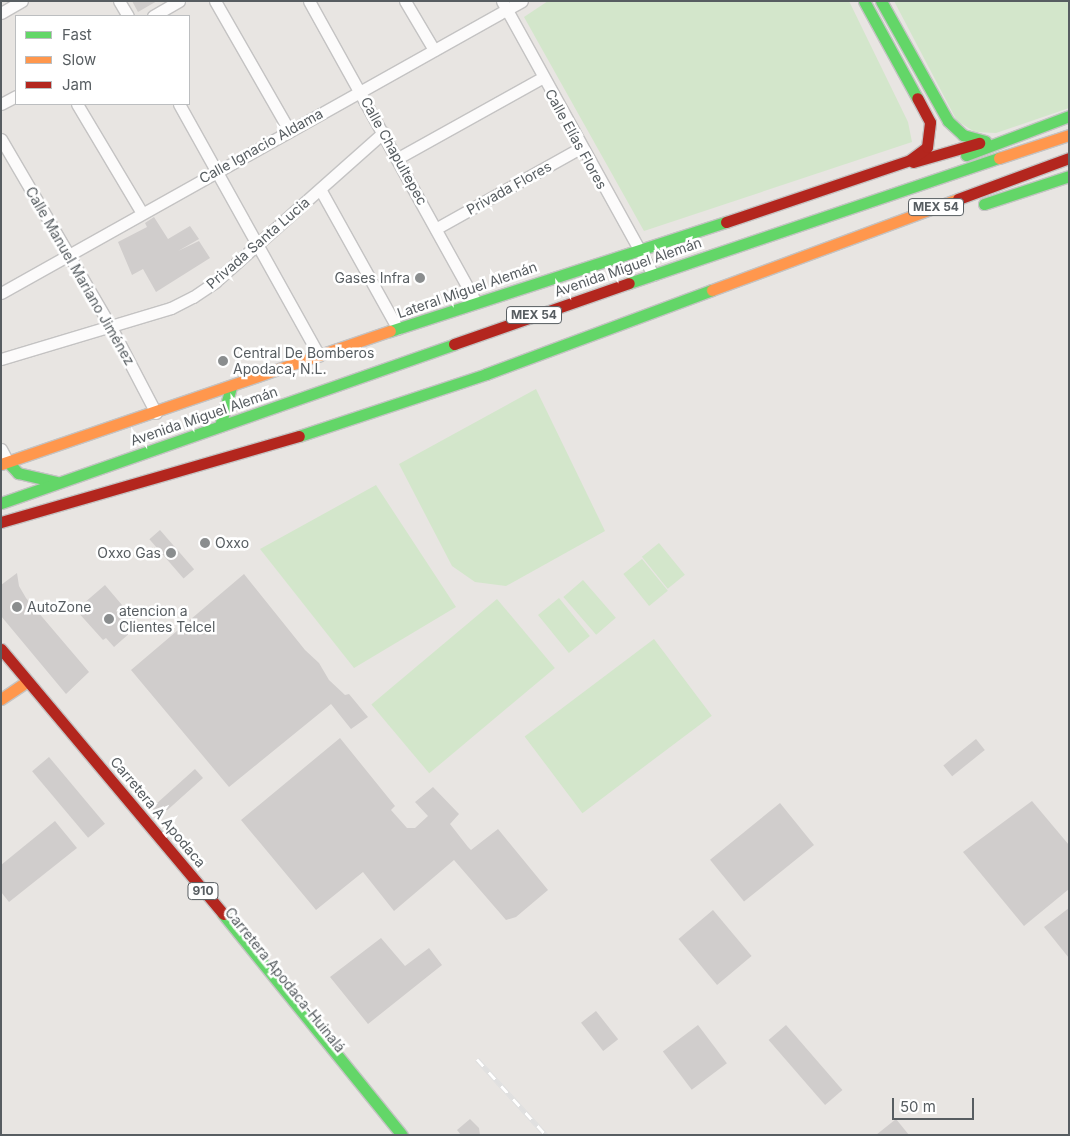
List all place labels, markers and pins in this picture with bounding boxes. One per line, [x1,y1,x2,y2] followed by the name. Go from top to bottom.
[334,270,410,286] place label: Gases Infra
[414,272,426,284] marker: Gases Infra
[233,345,374,378] place label: Central De Bomberos Apodaca, N.L.
[217,355,229,367] marker: Central De Bomberos Apodaca, N.L.
[215,535,249,551] place label: Oxxo
[199,537,211,549] marker: Oxxo
[97,545,161,561] place label: Oxxo Gas
[165,547,177,559] marker: Oxxo Gas
[27,599,91,615] place label: AutoZone
[11,601,23,613] marker: AutoZone
[119,603,215,636] place label: atencion a Clientes Telcel
[103,613,115,625] marker: atencion a Clientes Telcel

